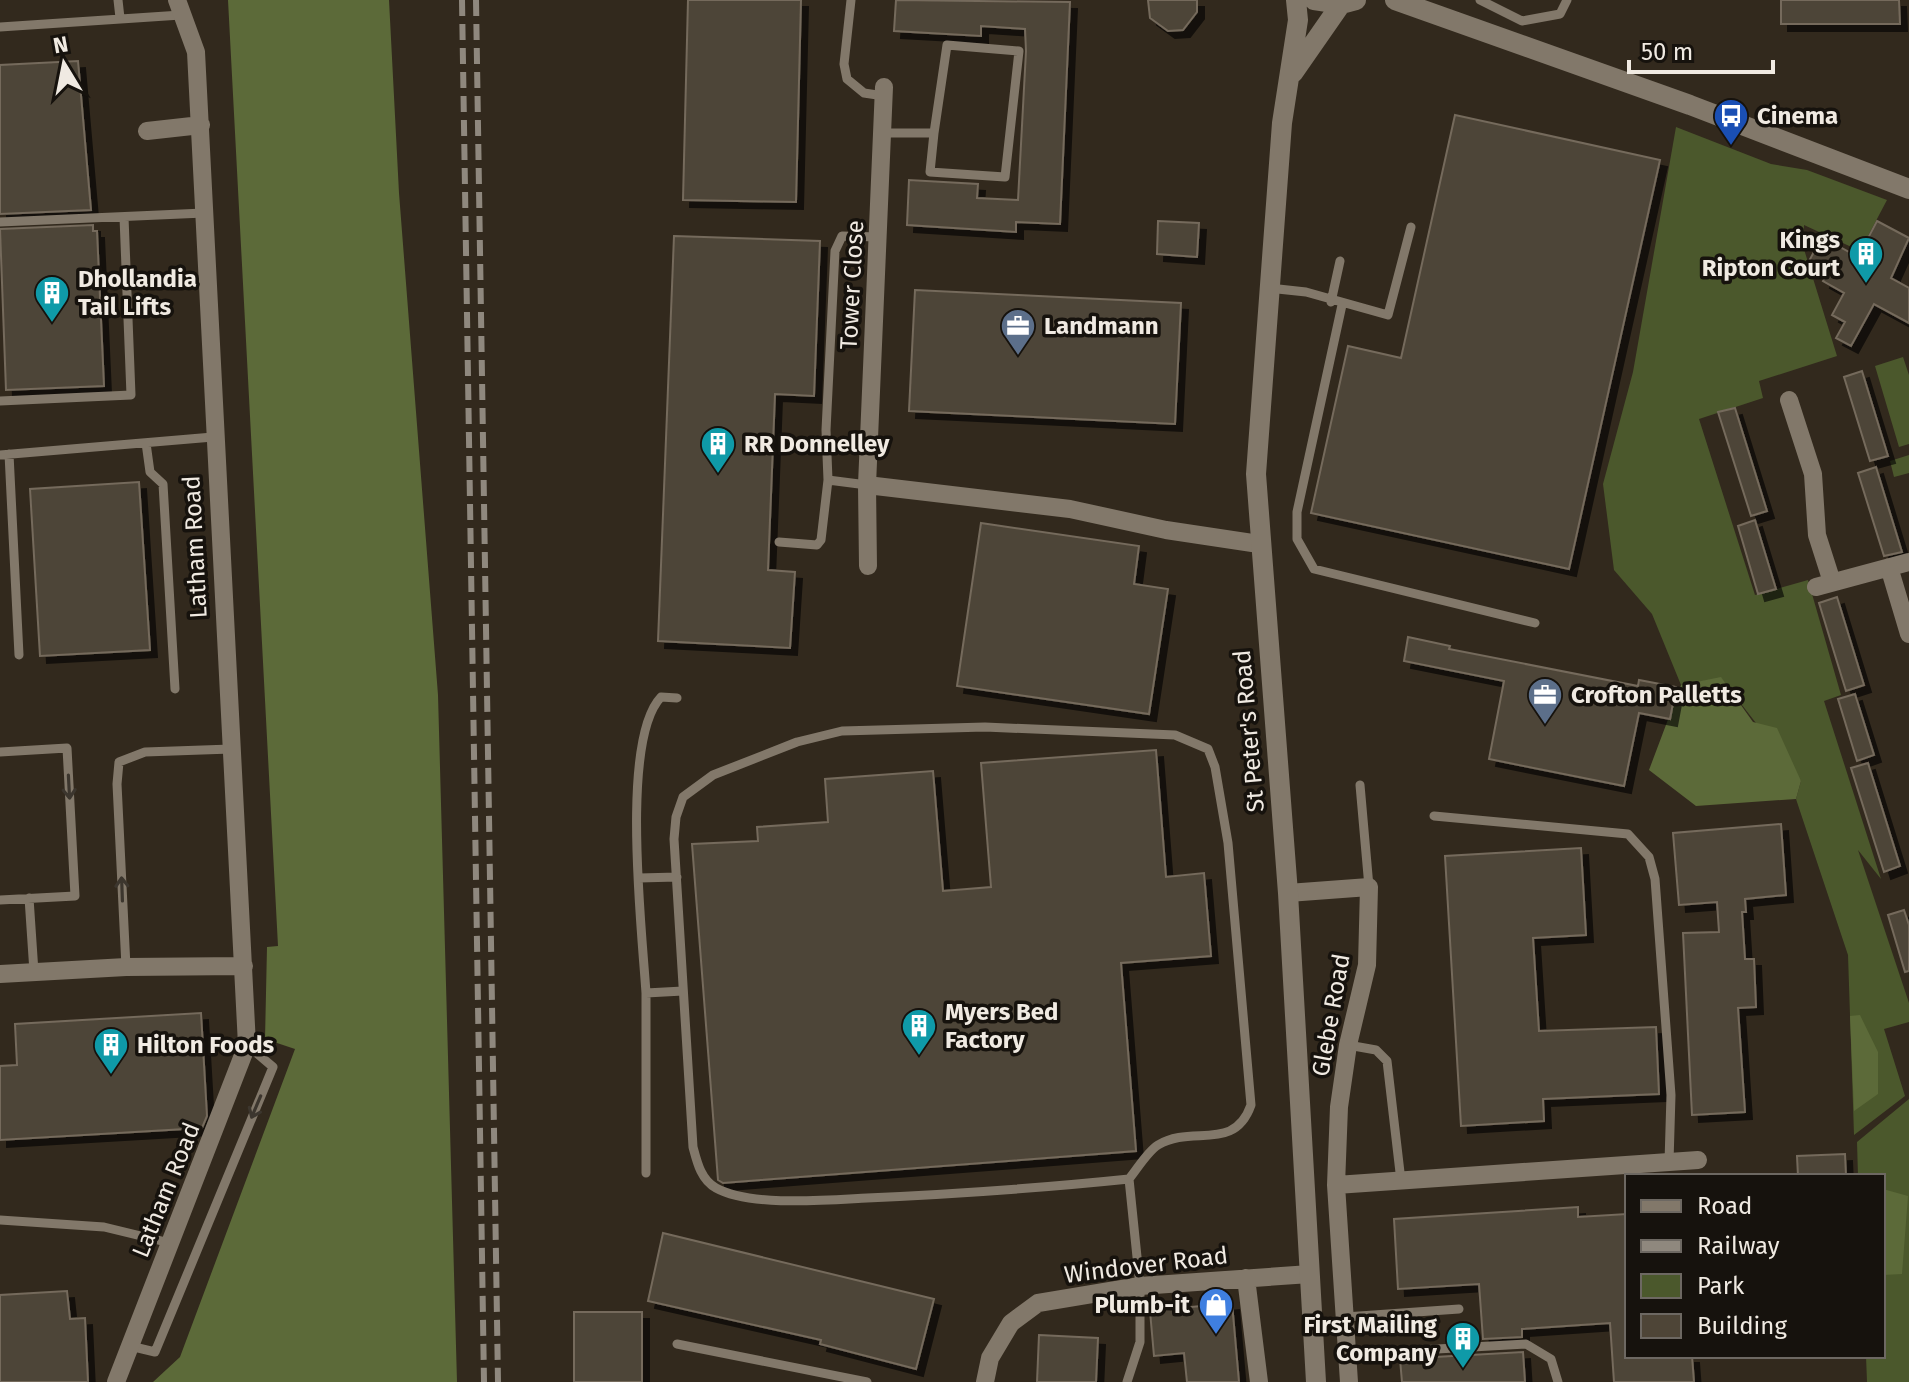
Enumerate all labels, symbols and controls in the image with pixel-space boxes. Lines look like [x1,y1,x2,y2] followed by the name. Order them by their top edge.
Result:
[24,24,104,104] north arrow
[1629,24,1773,74] scale bar
[51,30,70,59] text: N
[1641,38,1693,66] text: 50 m
[1712,97,1750,147] bus stop icon: Cinema
[1757,102,1838,130] place label: Cinema
[835,220,869,350] street label: Tower Close
[1702,226,1841,282] place label: Kings Ripton Court
[1847,235,1885,285] building icon: Kings Ripton Court
[78,265,197,321] place label: Dhollandia Tail Lifts
[33,274,71,324] building icon: Dhollandia Tail Lifts
[999,307,1037,357] office icon: Landmann
[1044,312,1159,340] place label: Landmann
[699,425,737,475] building icon: RR Donnelley
[744,430,890,458] place label: RR Donnelley
[177,475,213,619] street label: Latham Road
[1228,649,1270,813] street label: St Peter's Road
[1526,676,1564,726] office icon: Crofton Palletts
[1571,681,1742,709] place label: Crofton Palletts
[62,773,77,800] one-way arrow
[114,876,129,903] one-way arrow
[1306,951,1356,1079] street label: Glebe Road
[945,998,1058,1054] place label: Myers Bed Factory
[900,1007,938,1057] building icon: Myers Bed Factory
[92,1026,130,1076] building icon: Hilton Foods
[137,1031,275,1059] place label: Hilton Foods
[248,1095,263,1119] one-way arrow
[126,1119,206,1261] street label: Latham Road
[1625,1174,1885,1358] legend
[1697,1192,1752,1220] text: Road
[1697,1232,1780,1260] text: Railway
[1063,1241,1229,1289] street label: Windover Road
[1697,1272,1745,1300] text: Park
[1197,1286,1235,1336] shop icon: Plumb-it
[1095,1291,1191,1319] place label: Plumb-it
[1304,1311,1438,1367] place label: First Mailing Company
[1697,1312,1787,1340] text: Building
[1444,1320,1482,1370] building icon: First Mailing Company

